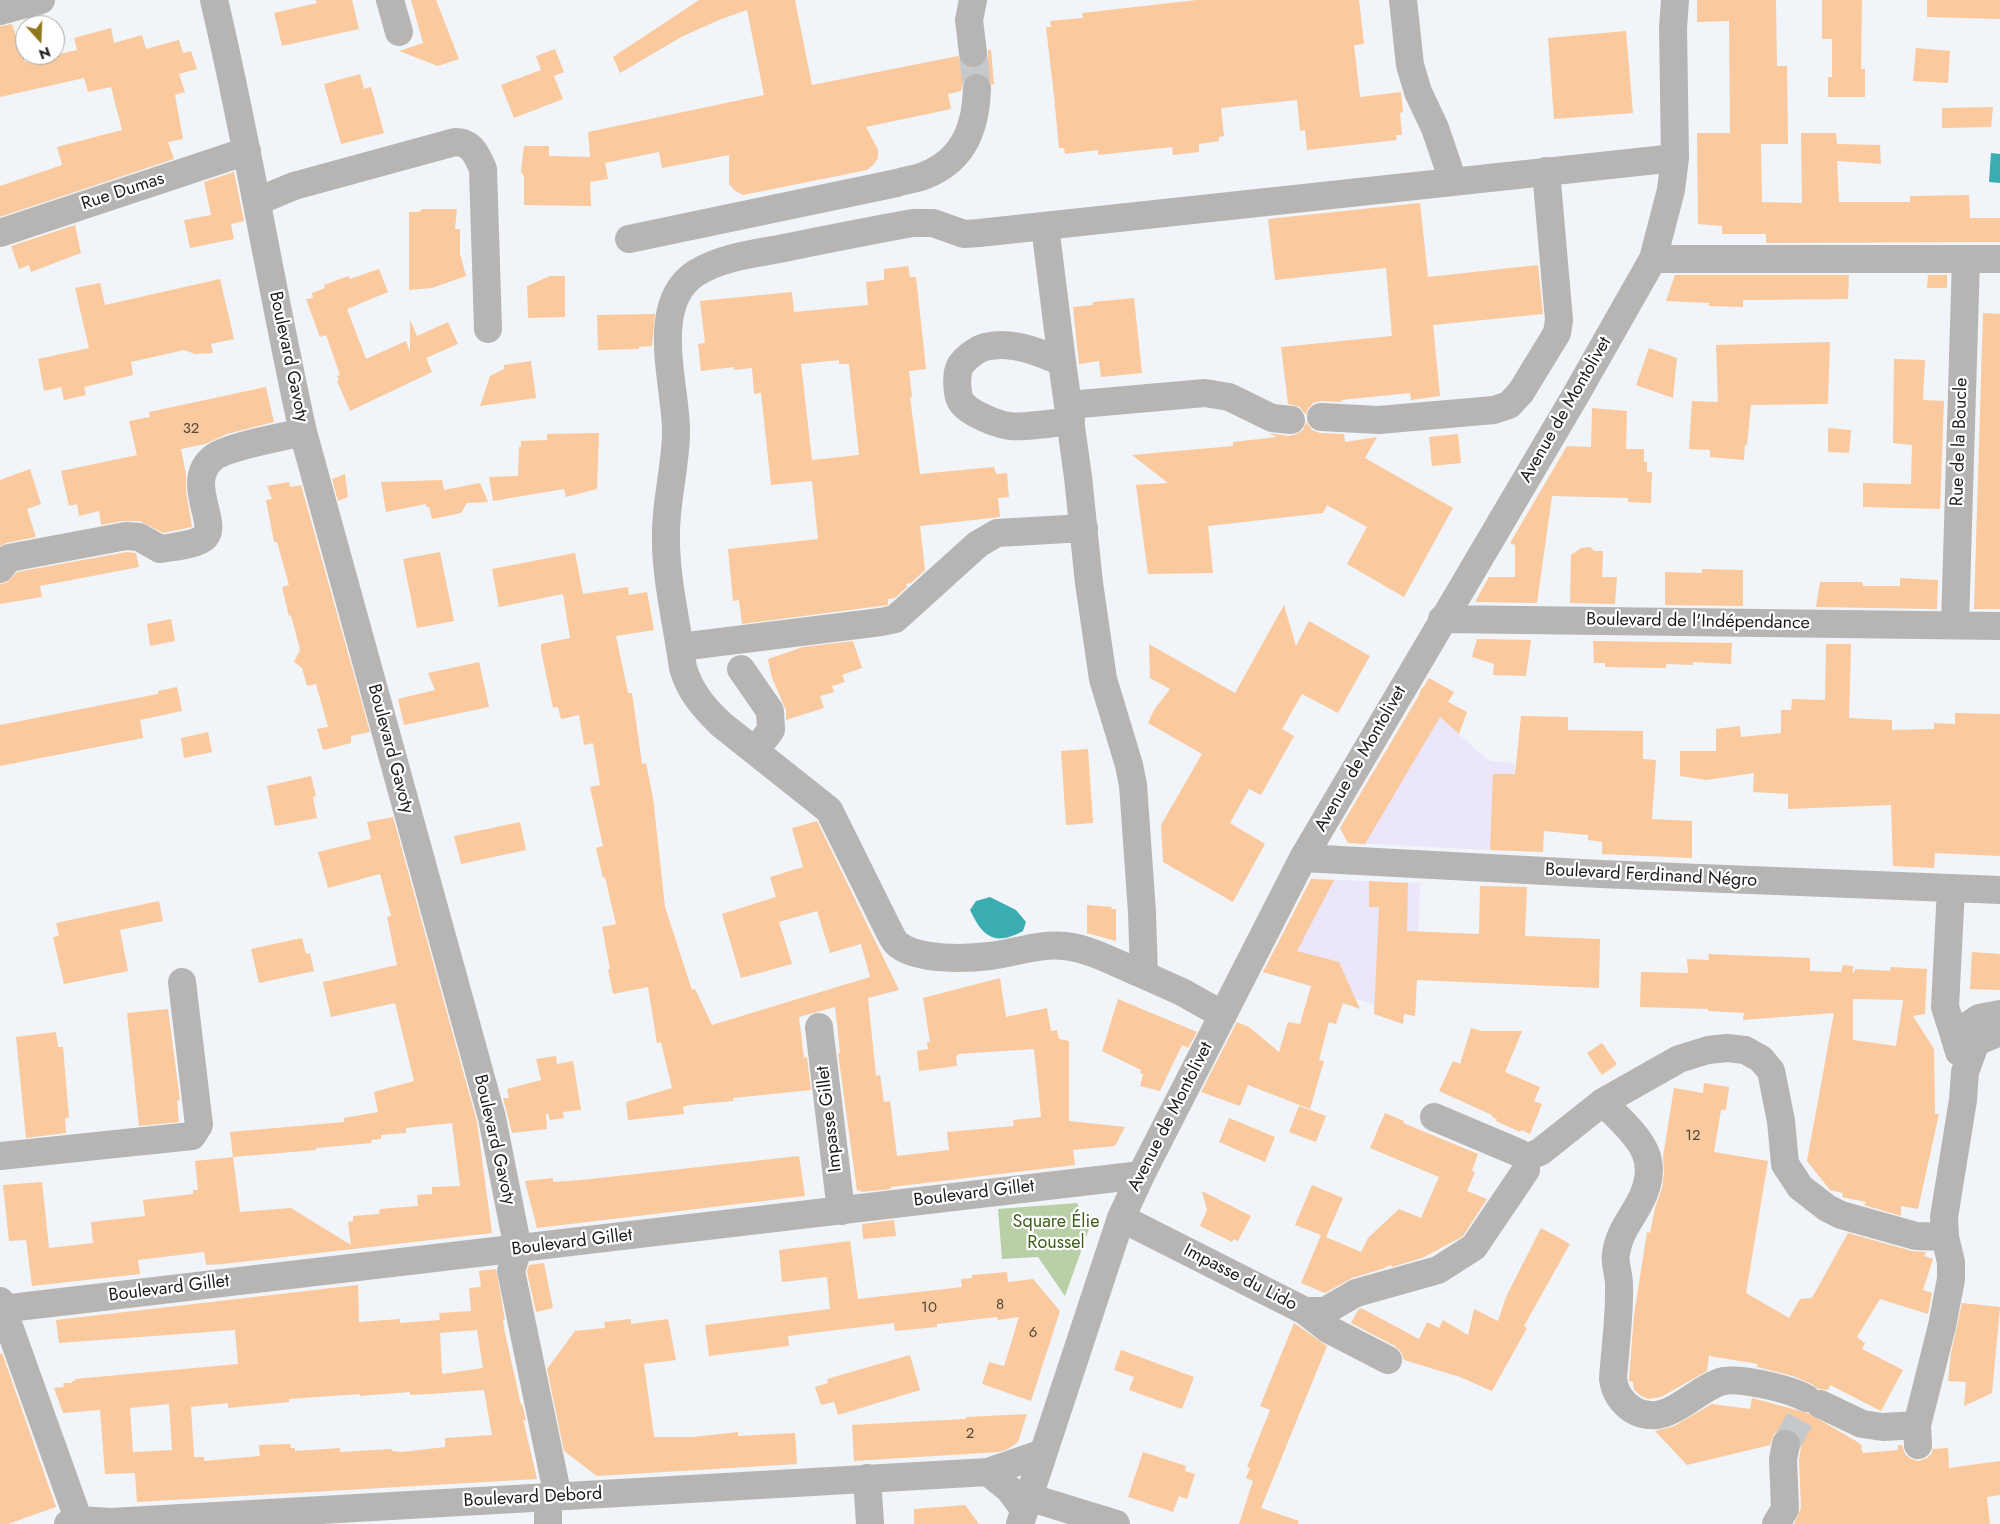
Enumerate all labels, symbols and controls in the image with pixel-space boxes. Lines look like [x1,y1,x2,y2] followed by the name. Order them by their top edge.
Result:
[15,15,65,65] north arrow
[36,42,53,64] text: N
[79,168,167,216] street label: Rue Dumas
[264,290,312,424] street label: Boulevard Gavoty
[1516,333,1616,487] street label: Avenue de Montolivet
[1947,377,1973,507] street label: Rue de la Boucle
[183,420,199,438] house number: 32
[1586,609,1810,635] street label: Boulevard de l'Indépendance
[362,682,418,816] street label: Boulevard Gavoty
[1311,682,1411,836] street label: Avenue de Montolivet
[1545,860,1757,892] street label: Boulevard Ferdinand Négro
[1124,1039,1218,1195] street label: Avenue de Montolivet
[813,1065,847,1173] street label: Impasse Gillet
[469,1073,519,1207] street label: Boulevard Gavoty
[1685,1127,1701,1145] house number: 12
[912,1176,1036,1212] street label: Boulevard Gillet
[1013,1212,1099,1254] park label: Square Élie Roussel
[510,1225,634,1261] street label: Boulevard Gillet
[1180,1240,1300,1316] street label: Impasse du Lido
[107,1271,231,1307] street label: Boulevard Gillet
[996,1296,1004,1314] house number: 8
[921,1299,937,1317] house number: 10
[1029,1324,1037,1342] house number: 6
[966,1425,974,1443] house number: 2
[463,1484,603,1512] street label: Boulevard Debord

